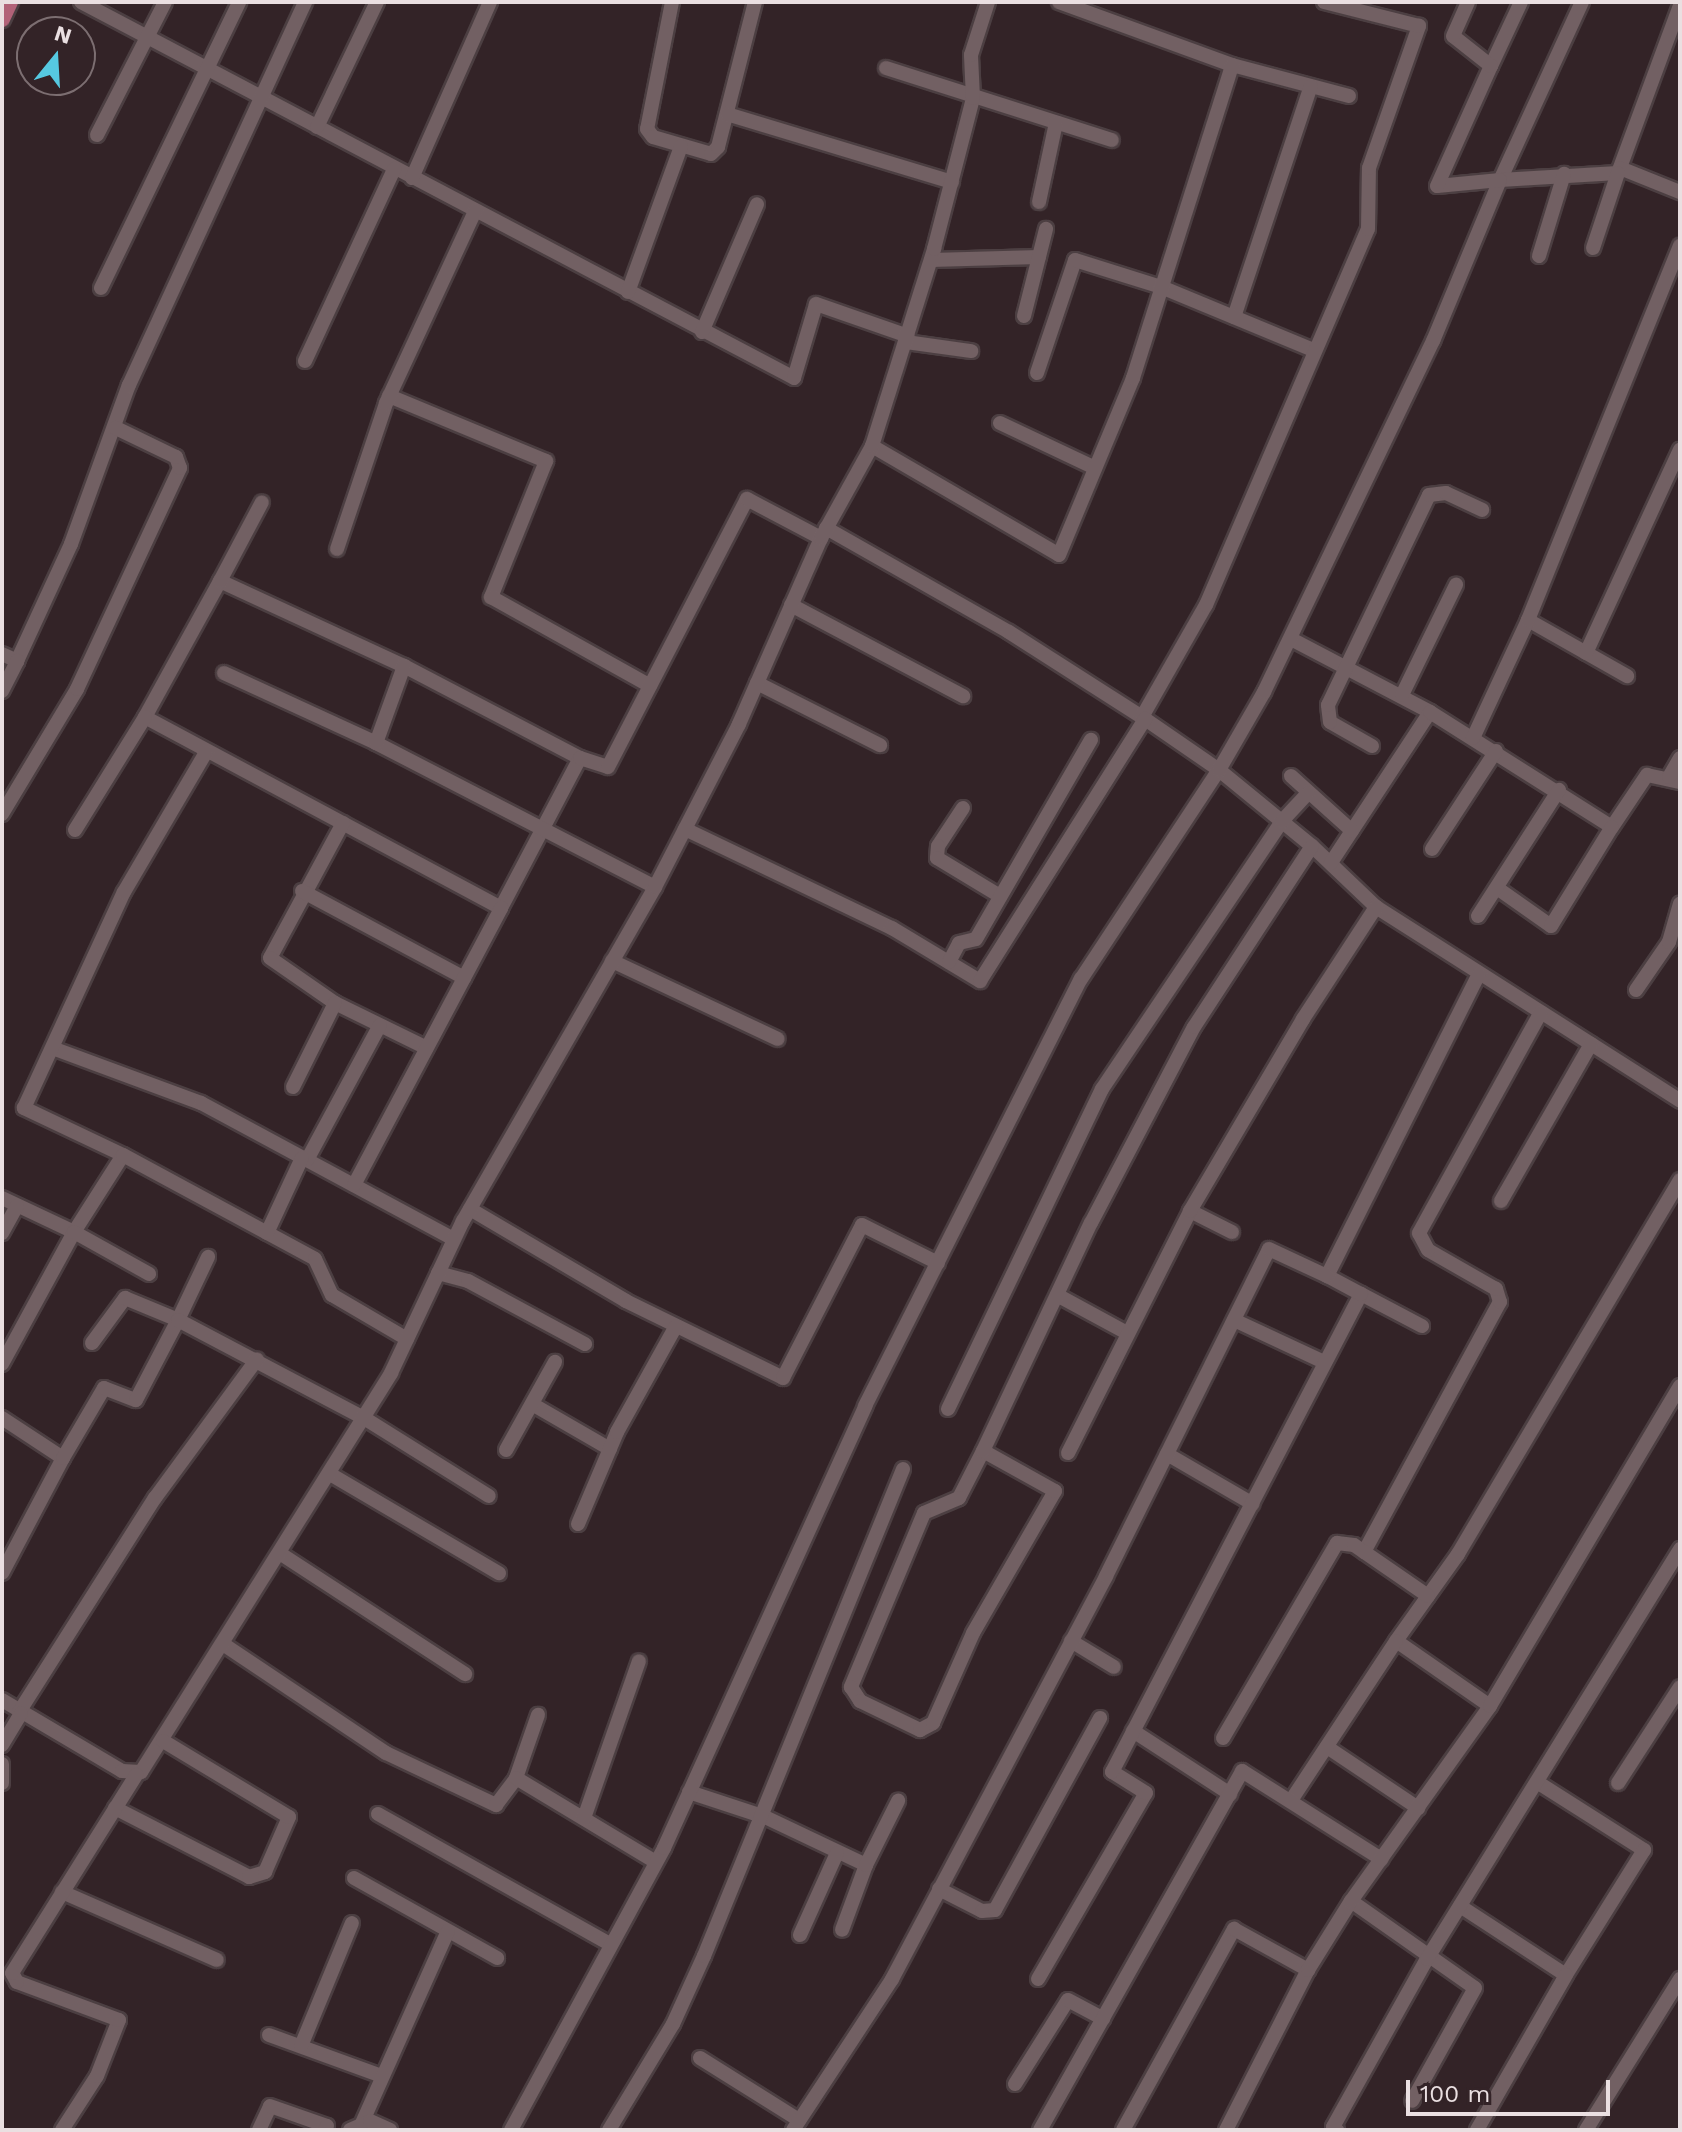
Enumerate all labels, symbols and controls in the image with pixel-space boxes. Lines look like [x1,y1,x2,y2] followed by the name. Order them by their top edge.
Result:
[16,16,96,96] north arrow
[51,20,75,49] text: N
[1410,2064,1614,2114] scale bar
[1420,2080,1490,2108] text: 100 m

